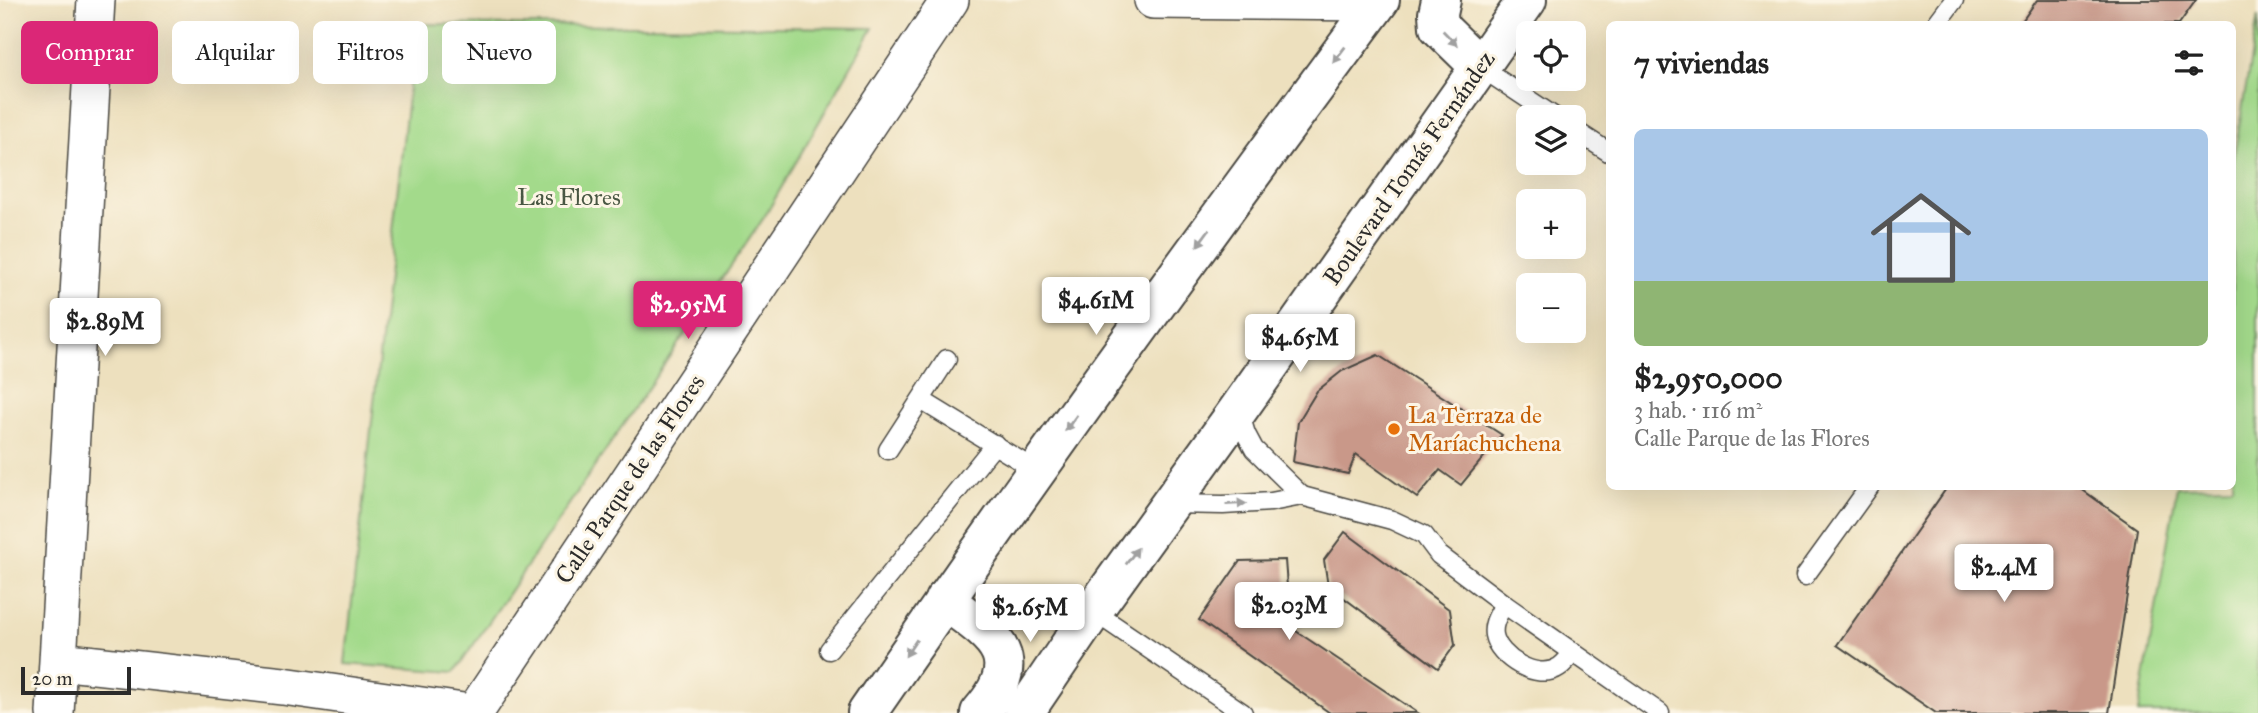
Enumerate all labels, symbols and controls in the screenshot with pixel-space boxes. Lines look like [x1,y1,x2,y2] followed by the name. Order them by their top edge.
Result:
[21,21,158,84] chip: Comprar
[172,21,299,84] chip: Alquilar
[313,21,428,84] chip: Filtros
[442,21,556,84] chip: Nuevo
[1516,21,1586,343] map controls
[1516,21,1586,91] button: locate
[1441,29,1457,46] one-way arrow
[2170,44,2208,82] icon: filters
[1317,45,1501,291] street label: Boulevard Tomás Fernández
[1634,45,1769,81] text: 7 viviendas
[1332,46,1346,64] one-way arrow
[1516,105,1586,175] button: layers
[1858,175,1984,301] icon: home
[517,182,621,212] park label: Las Flores
[1516,189,1586,259] button: +
[1197,229,1211,247] one-way arrow
[1516,273,1586,343] button: −
[1039,278,1153,337] pin: $4.61M
[631,282,745,341] pin: $2.95M
[1058,286,1134,314] text: $4.61M
[649,290,727,318] text: $2.95M
[48,298,162,358] pin: $2.89M
[66,307,144,335] text: $2.89M
[1243,314,1357,374] pin: $4.65M
[1261,323,1339,351] text: $4.65M
[1634,360,1783,396] text: $2,950,000
[549,369,711,589] street label: Calle Parque de las Flores
[1634,396,1762,424] text: 3 hab. · 116 m²
[1408,400,1562,458] place label: La Terraza de Maríachuchena
[1064,414,1078,432] one-way arrow
[1386,421,1402,437] marker: La Terraza de Maríachuchena
[1634,424,1870,452] text: Calle Parque de las Flores
[1226,498,1248,509] one-way arrow
[1955,544,2053,604] pin: $2.4M
[1125,547,1139,565] one-way arrow
[1970,553,2038,581] text: $2.4M
[1232,582,1346,642] pin: $2.03M
[973,584,1087,644] pin: $2.65M
[1251,591,1327,619] text: $2.03M
[992,593,1068,621] text: $2.65M
[904,639,918,657] one-way arrow
[21,664,131,696] scale bar
[32,667,73,690] text: 20 m

